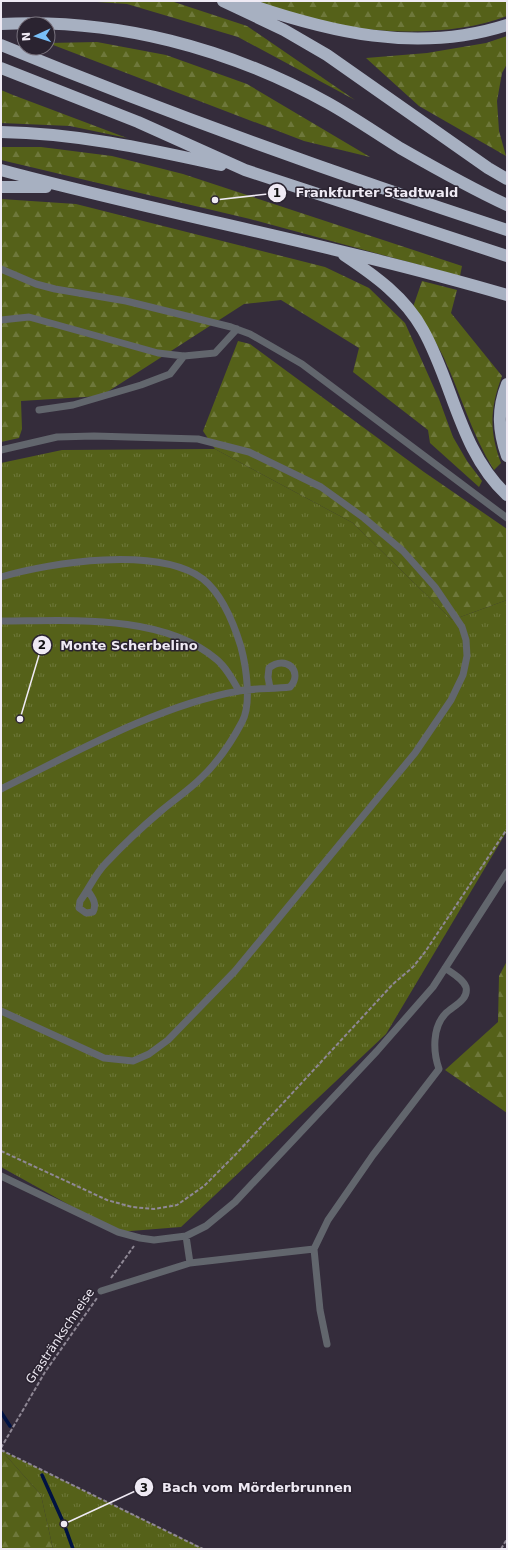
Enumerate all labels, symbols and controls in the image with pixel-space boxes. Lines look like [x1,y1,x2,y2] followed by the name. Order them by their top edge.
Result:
[16,16,56,56] north arrow
[20,32,33,41] text: N
[267,180,466,205] callout: Frankfurter Stadtwald
[296,185,458,200] text: Frankfurter Stadtwald
[273,186,281,200] text: 1
[32,633,206,658] callout: Monte Scherbelino
[38,638,46,652] text: 2
[60,638,198,653] text: Monte Scherbelino
[23,1286,97,1386] street label: Grastränkschneise
[134,1475,360,1500] callout: Bach vom Mörderbrunnen
[162,1480,352,1495] text: Bach vom Mörderbrunnen
[140,1481,148,1495] text: 3

